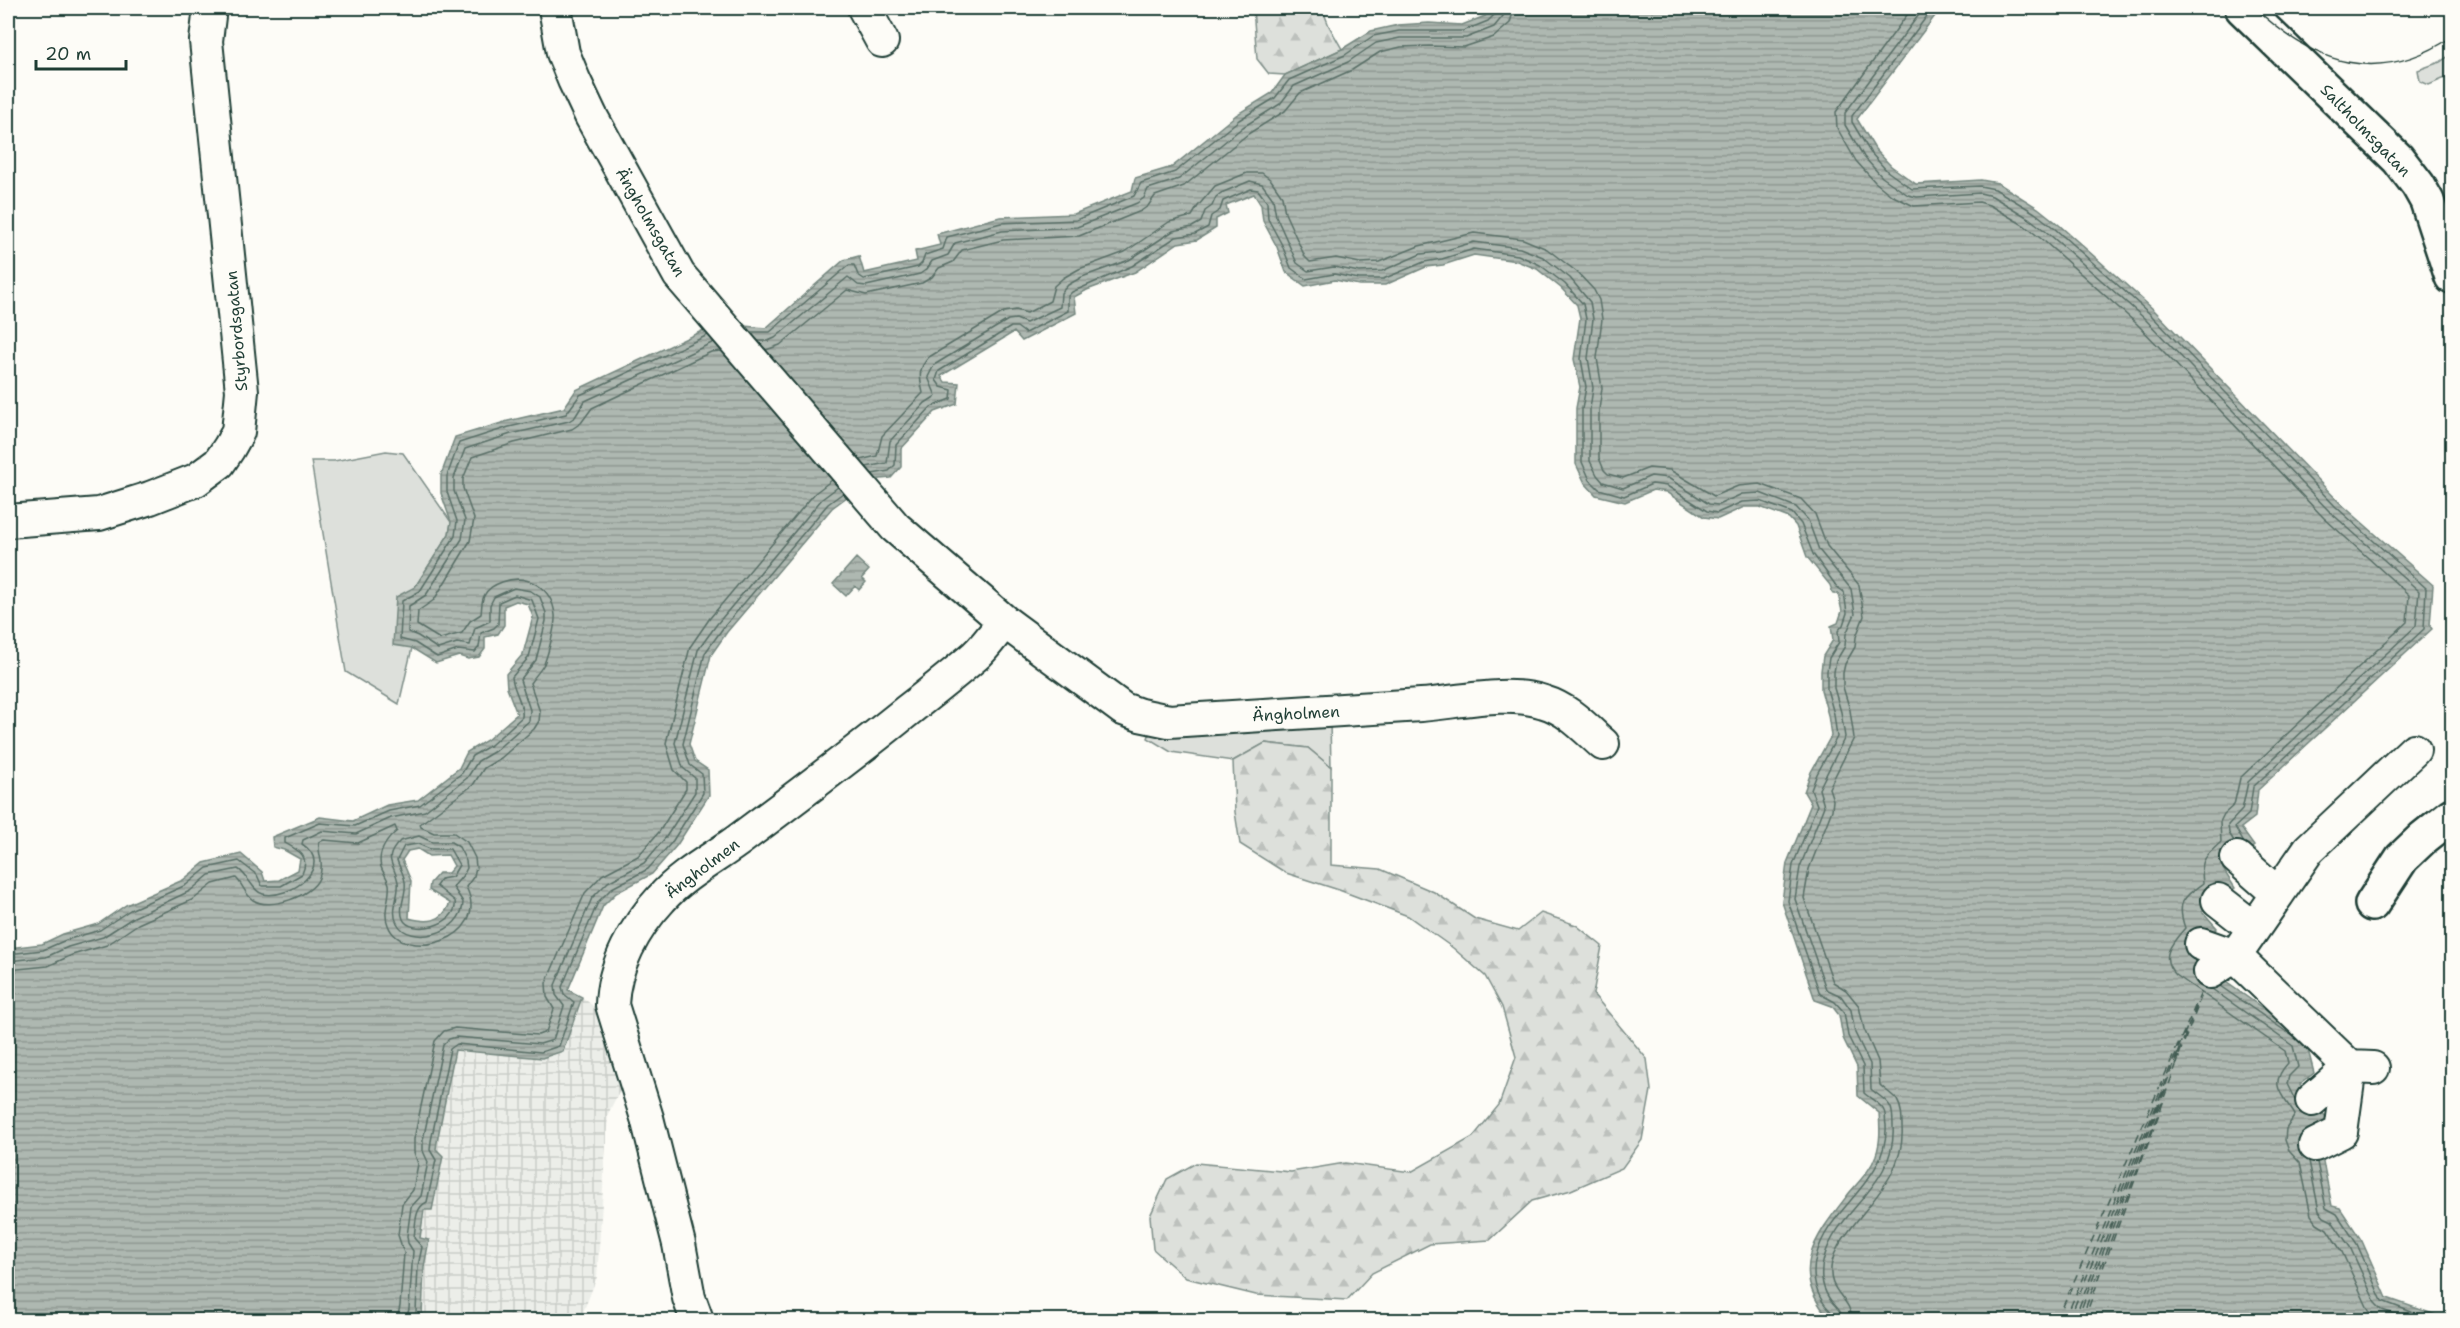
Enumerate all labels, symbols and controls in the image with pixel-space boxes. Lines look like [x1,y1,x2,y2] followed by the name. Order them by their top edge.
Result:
[36,33,126,71] scale bar
[45,42,91,66] text: 20 m
[2316,79,2415,181] street label: Saltholmsgatan
[611,164,690,281] street label: Ängholmsgatan
[221,270,252,392] street label: Styrbordsgatan
[1252,701,1341,726] street label: Ängholmen
[661,834,744,903] street label: Ängholmen

